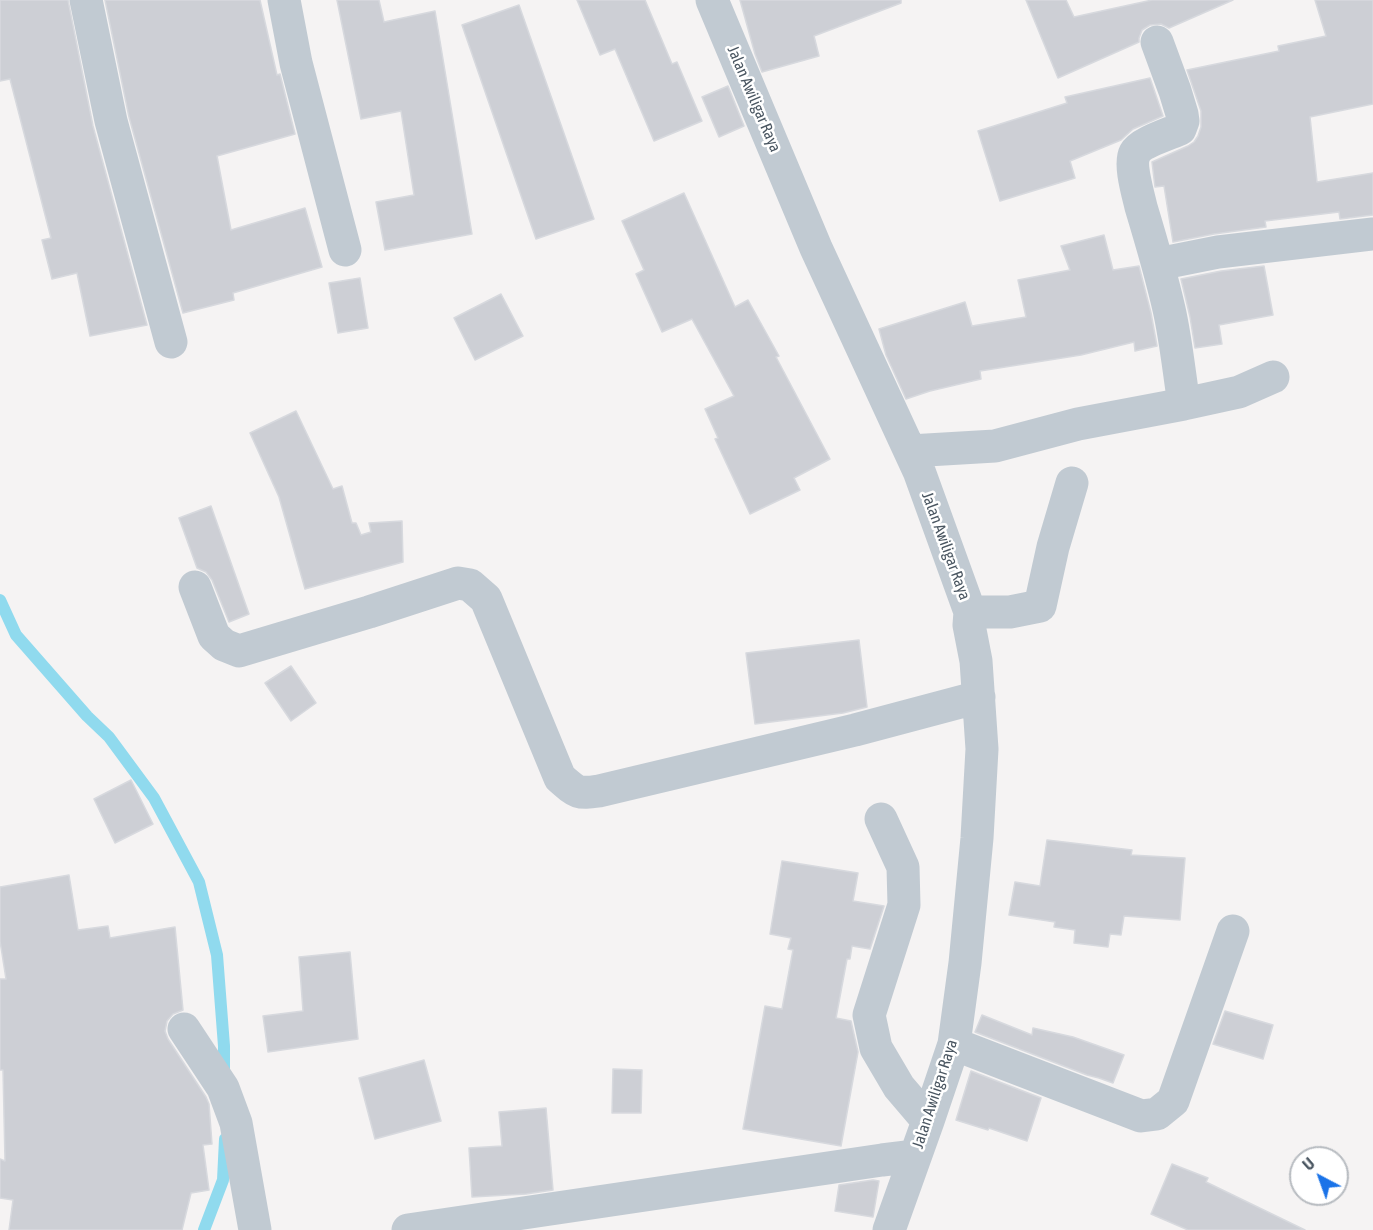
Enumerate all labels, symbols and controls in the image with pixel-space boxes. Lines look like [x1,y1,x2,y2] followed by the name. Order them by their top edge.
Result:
[723,43,785,155] street label: Jalan Awiligar Raya
[918,489,974,603] street label: Jalan Awiligar Raya
[908,1037,962,1151] street label: Jalan Awiligar Raya
[1289,1146,1349,1206] north arrow
[1299,1154,1318,1174] text: U

